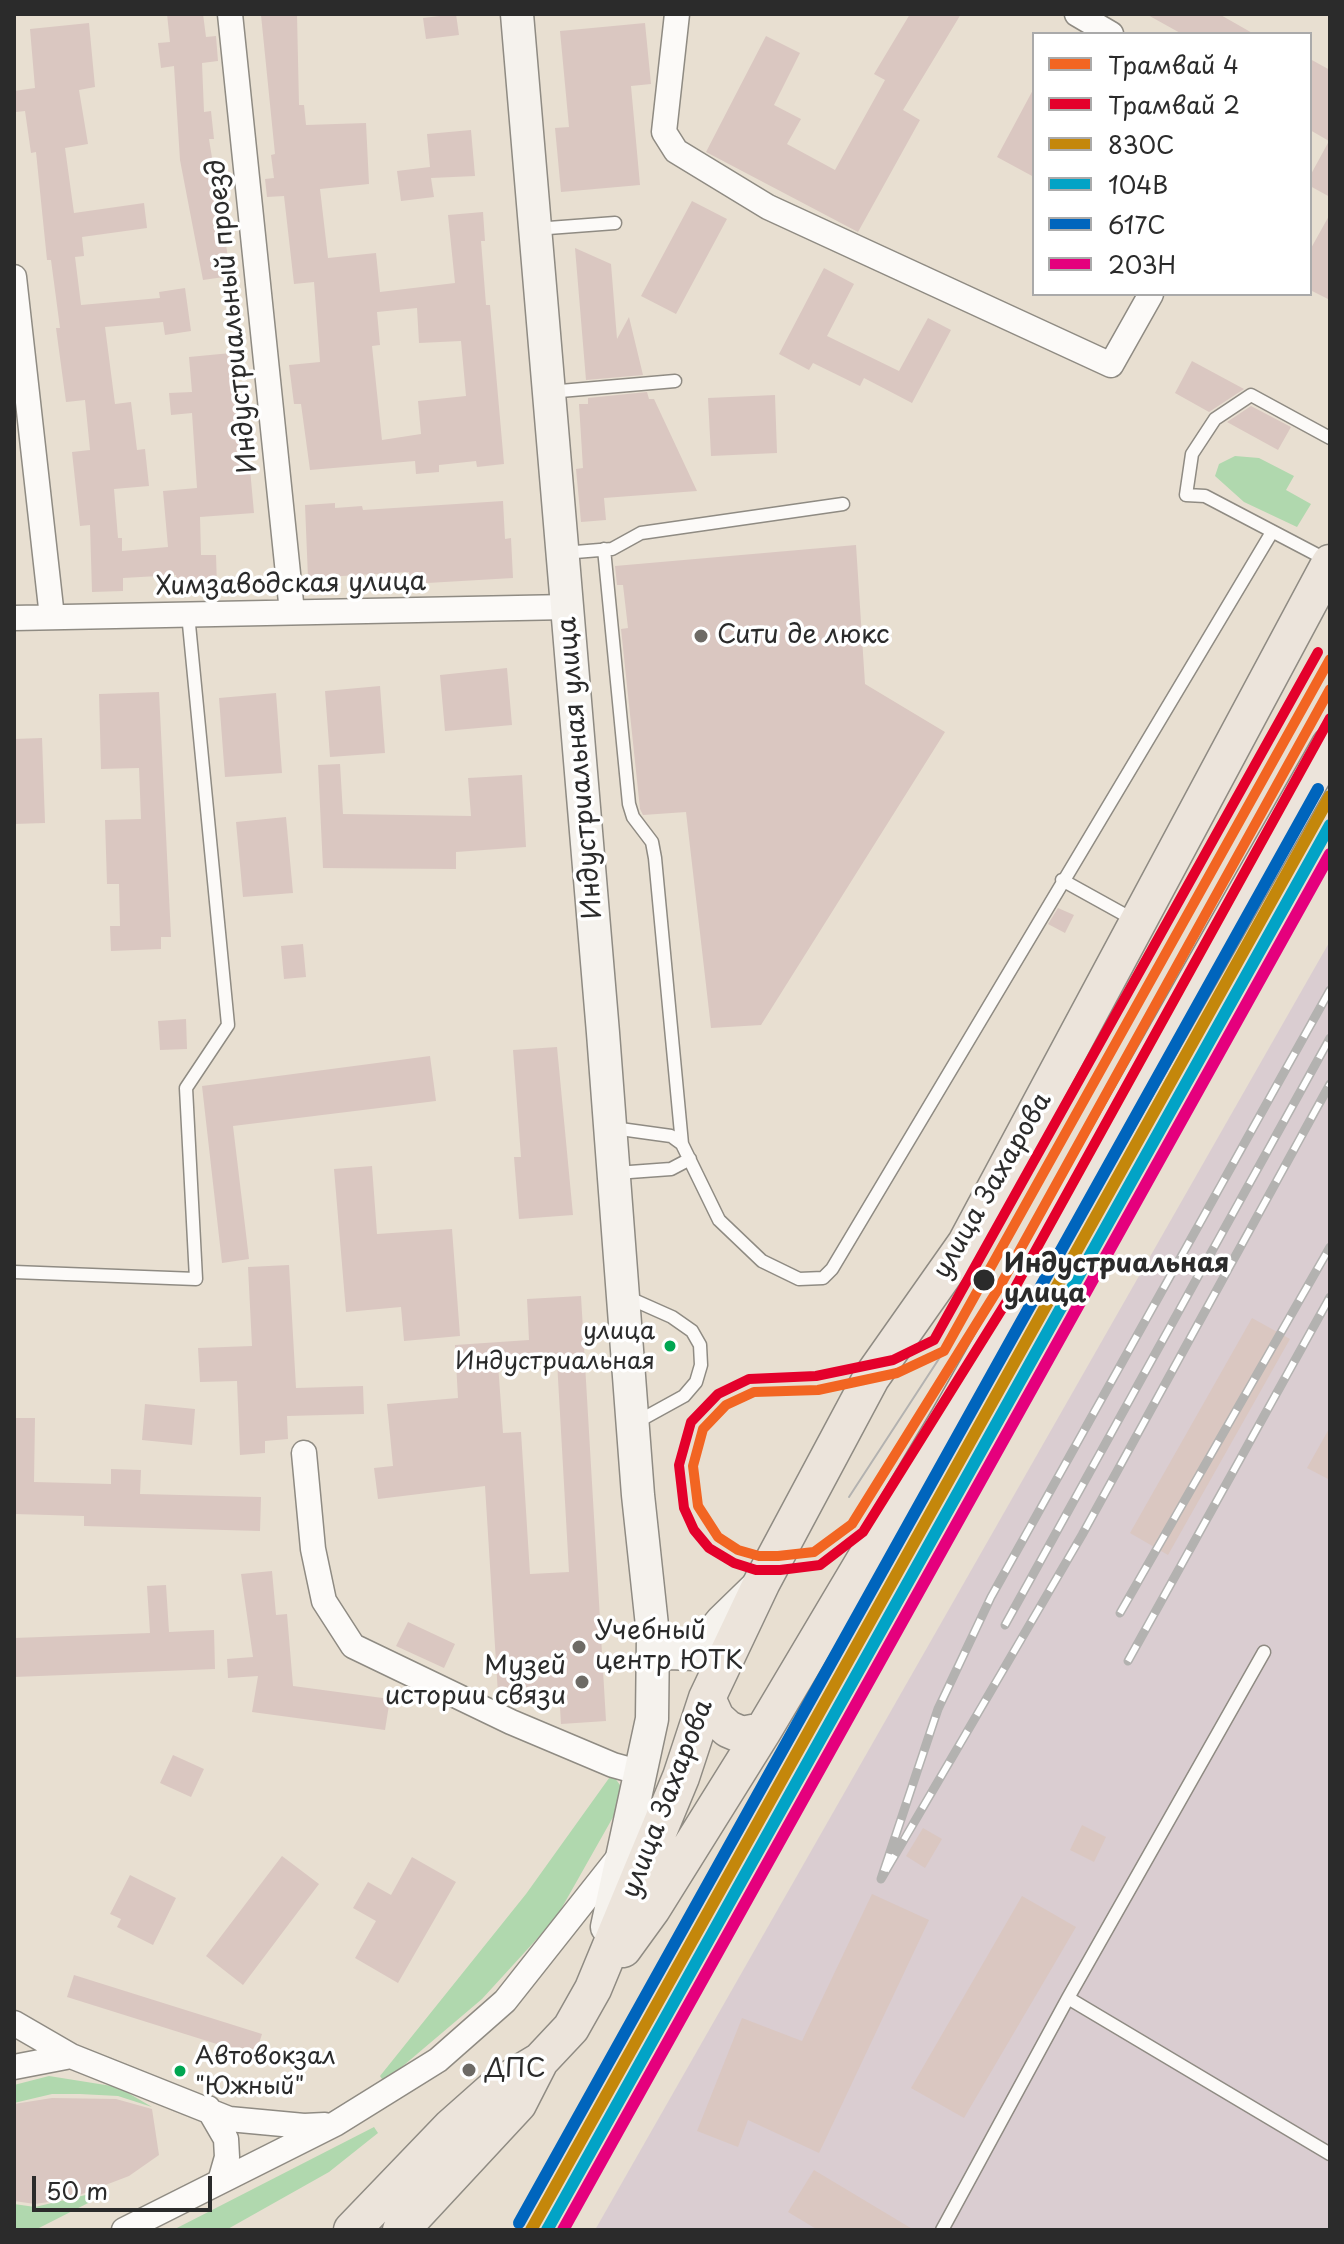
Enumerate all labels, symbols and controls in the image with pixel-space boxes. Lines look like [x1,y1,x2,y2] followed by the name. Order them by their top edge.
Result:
[1032,32,1312,296] legend
[1108,46,1239,82] text: Трамвай 4
[1108,86,1240,122] text: Трамвай 2
[1108,126,1175,162] text: 830С
[201,157,265,475] street label: Индустриальный проезд
[1108,166,1168,202] text: 104В
[1108,206,1166,242] text: 617C
[1108,246,1176,282] text: 203Н
[156,567,426,603] street label: Химзаводская улица
[552,616,610,920] street label: Индустриальная улица
[717,620,890,652] place label: Сити де люкс
[692,627,710,645] marker: Сити де люкс
[927,1087,1059,1285] street label: улица Захарова
[1004,1249,1229,1310] place label: Индустриальная улица
[971,1267,997,1293] marker: Индустриальная улица
[455,1318,655,1374] place label: улица Индустриальная
[662,1338,678,1354] marker: улица Индустриальная
[595,1616,743,1678] place label: Учебный центр ЮТК
[570,1638,588,1656] marker: Учебный центр ЮТК
[385,1651,566,1712] place label: Музей истории связи
[573,1673,591,1691] marker: Музей истории связи
[616,1696,720,1902] street label: улица Захарова
[195,2043,335,2099] place label: Автовокзал "Южный"
[485,2054,546,2086] place label: ДПС
[460,2061,478,2079] marker: ДПС
[172,2063,188,2079] marker: Автовокзал "Южный"
[36,2160,216,2210] scale bar
[46,2172,108,2208] text: 50 m

